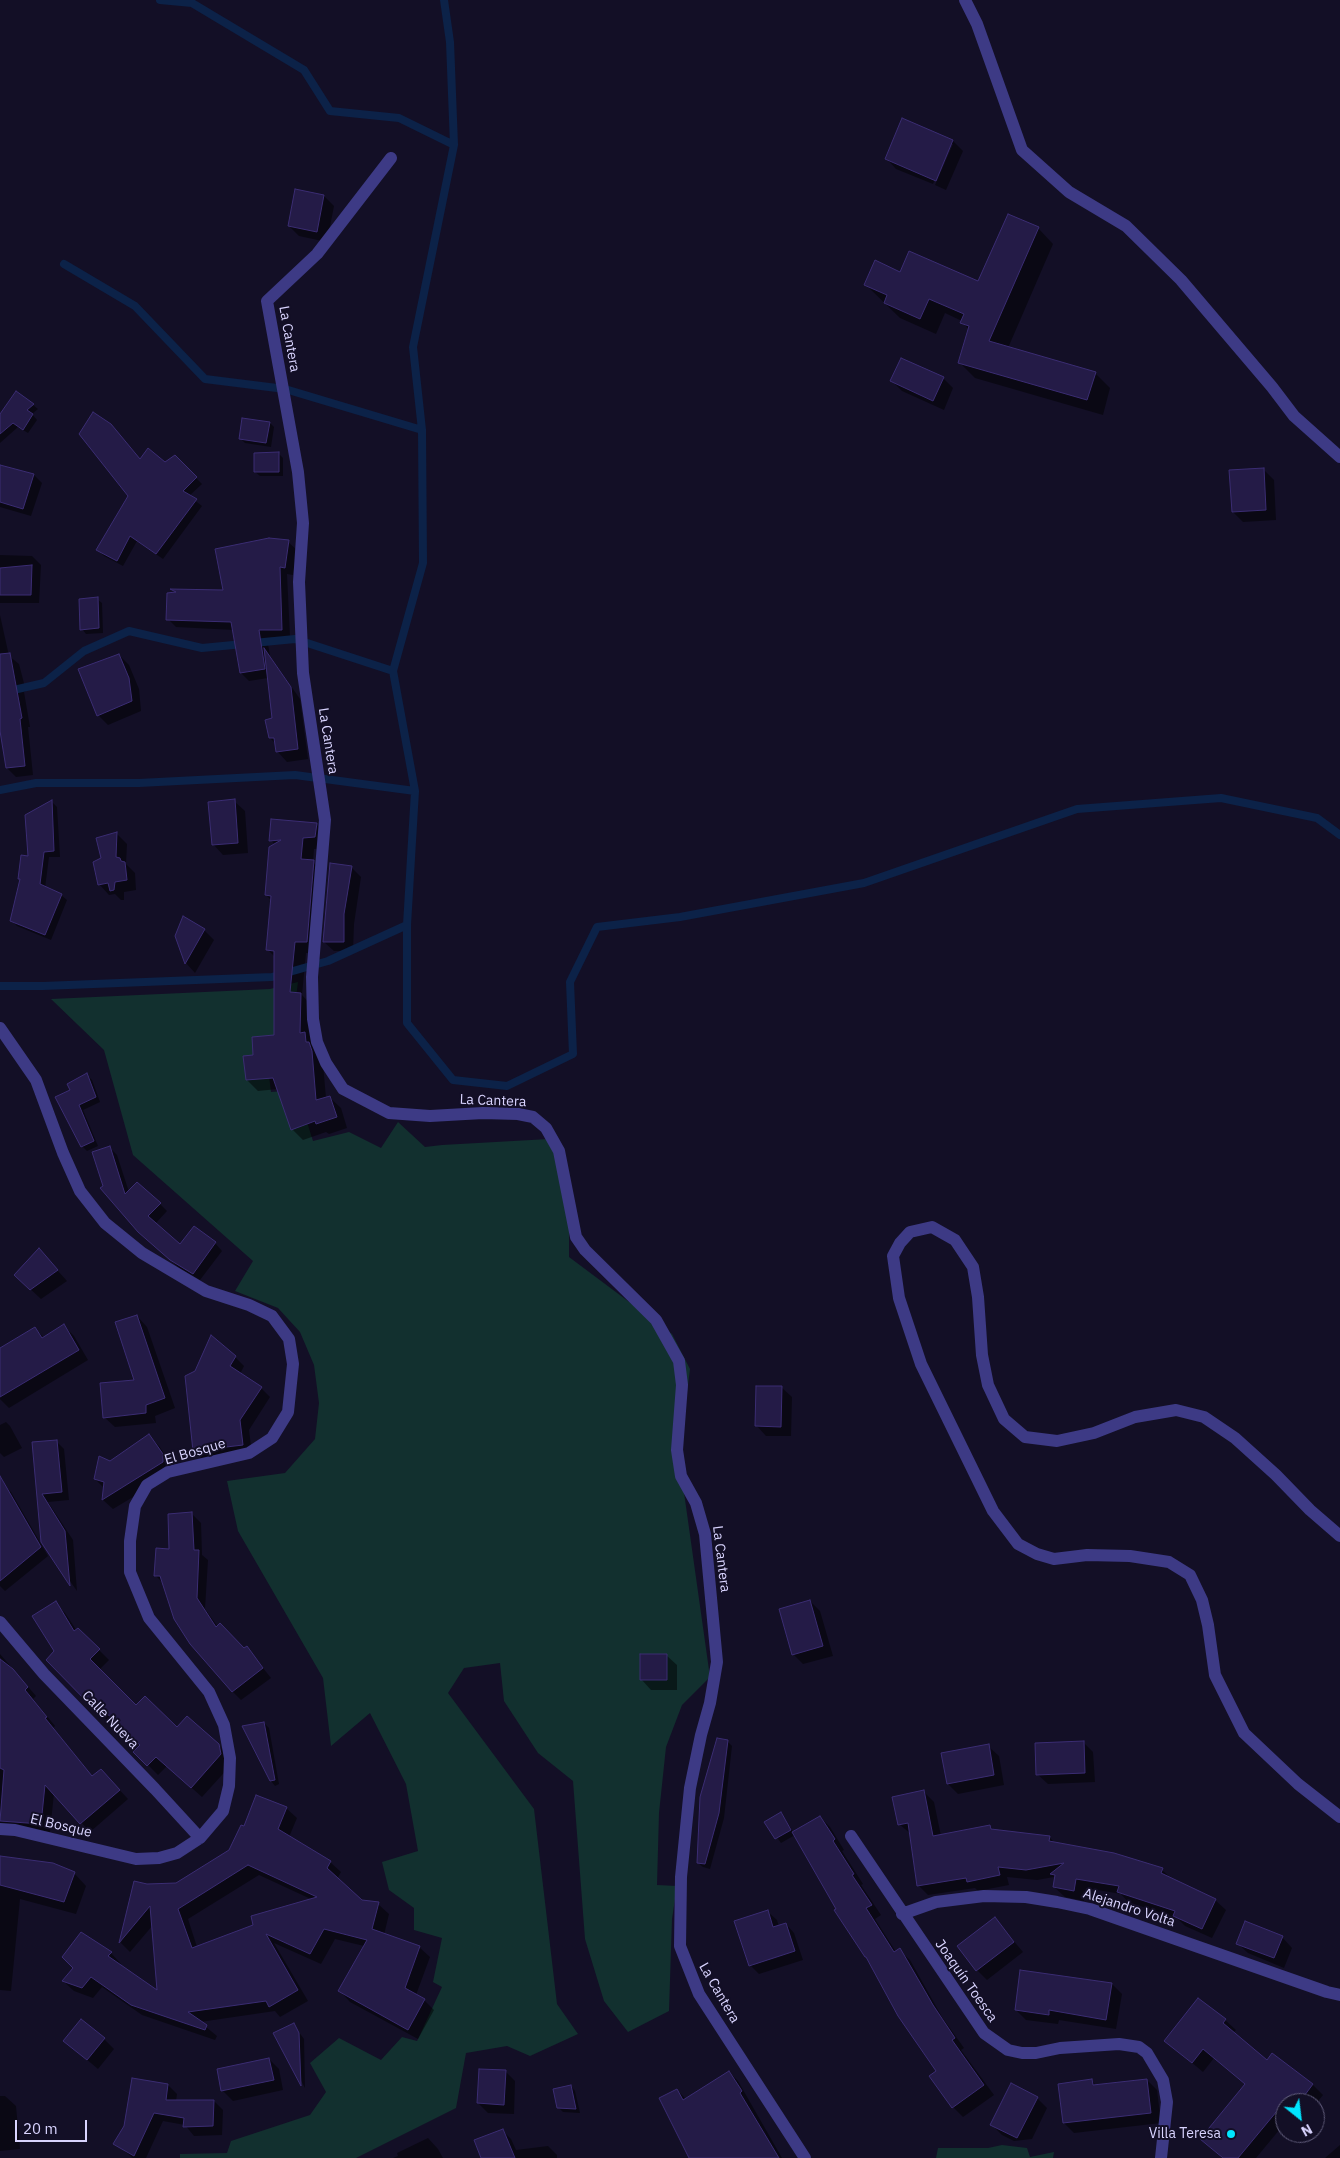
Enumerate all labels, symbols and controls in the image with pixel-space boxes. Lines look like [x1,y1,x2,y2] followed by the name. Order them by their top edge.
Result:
[275,305,303,373] street label: La Cantera
[314,707,342,775] street label: La Cantera
[459,1091,527,1111] street label: La Cantera
[162,1435,228,1469] street label: El Bosque
[709,1525,733,1593] street label: La Cantera
[78,1687,142,1753] street label: Calle Nueva
[28,1811,94,1841] street label: El Bosque
[1081,1885,1177,1931] street label: Alejandro Volta
[931,1936,1001,2026] street label: Joaquín Toesca
[695,1960,743,2026] street label: La Cantera
[1275,2093,1325,2143] north arrow
[18,2110,90,2142] scale bar
[23,2119,58,2138] text: 20 m
[1298,2120,1316,2141] text: N
[1149,2126,1221,2142] place label: Villa Teresa
[1225,2128,1237,2140] marker: Villa Teresa

